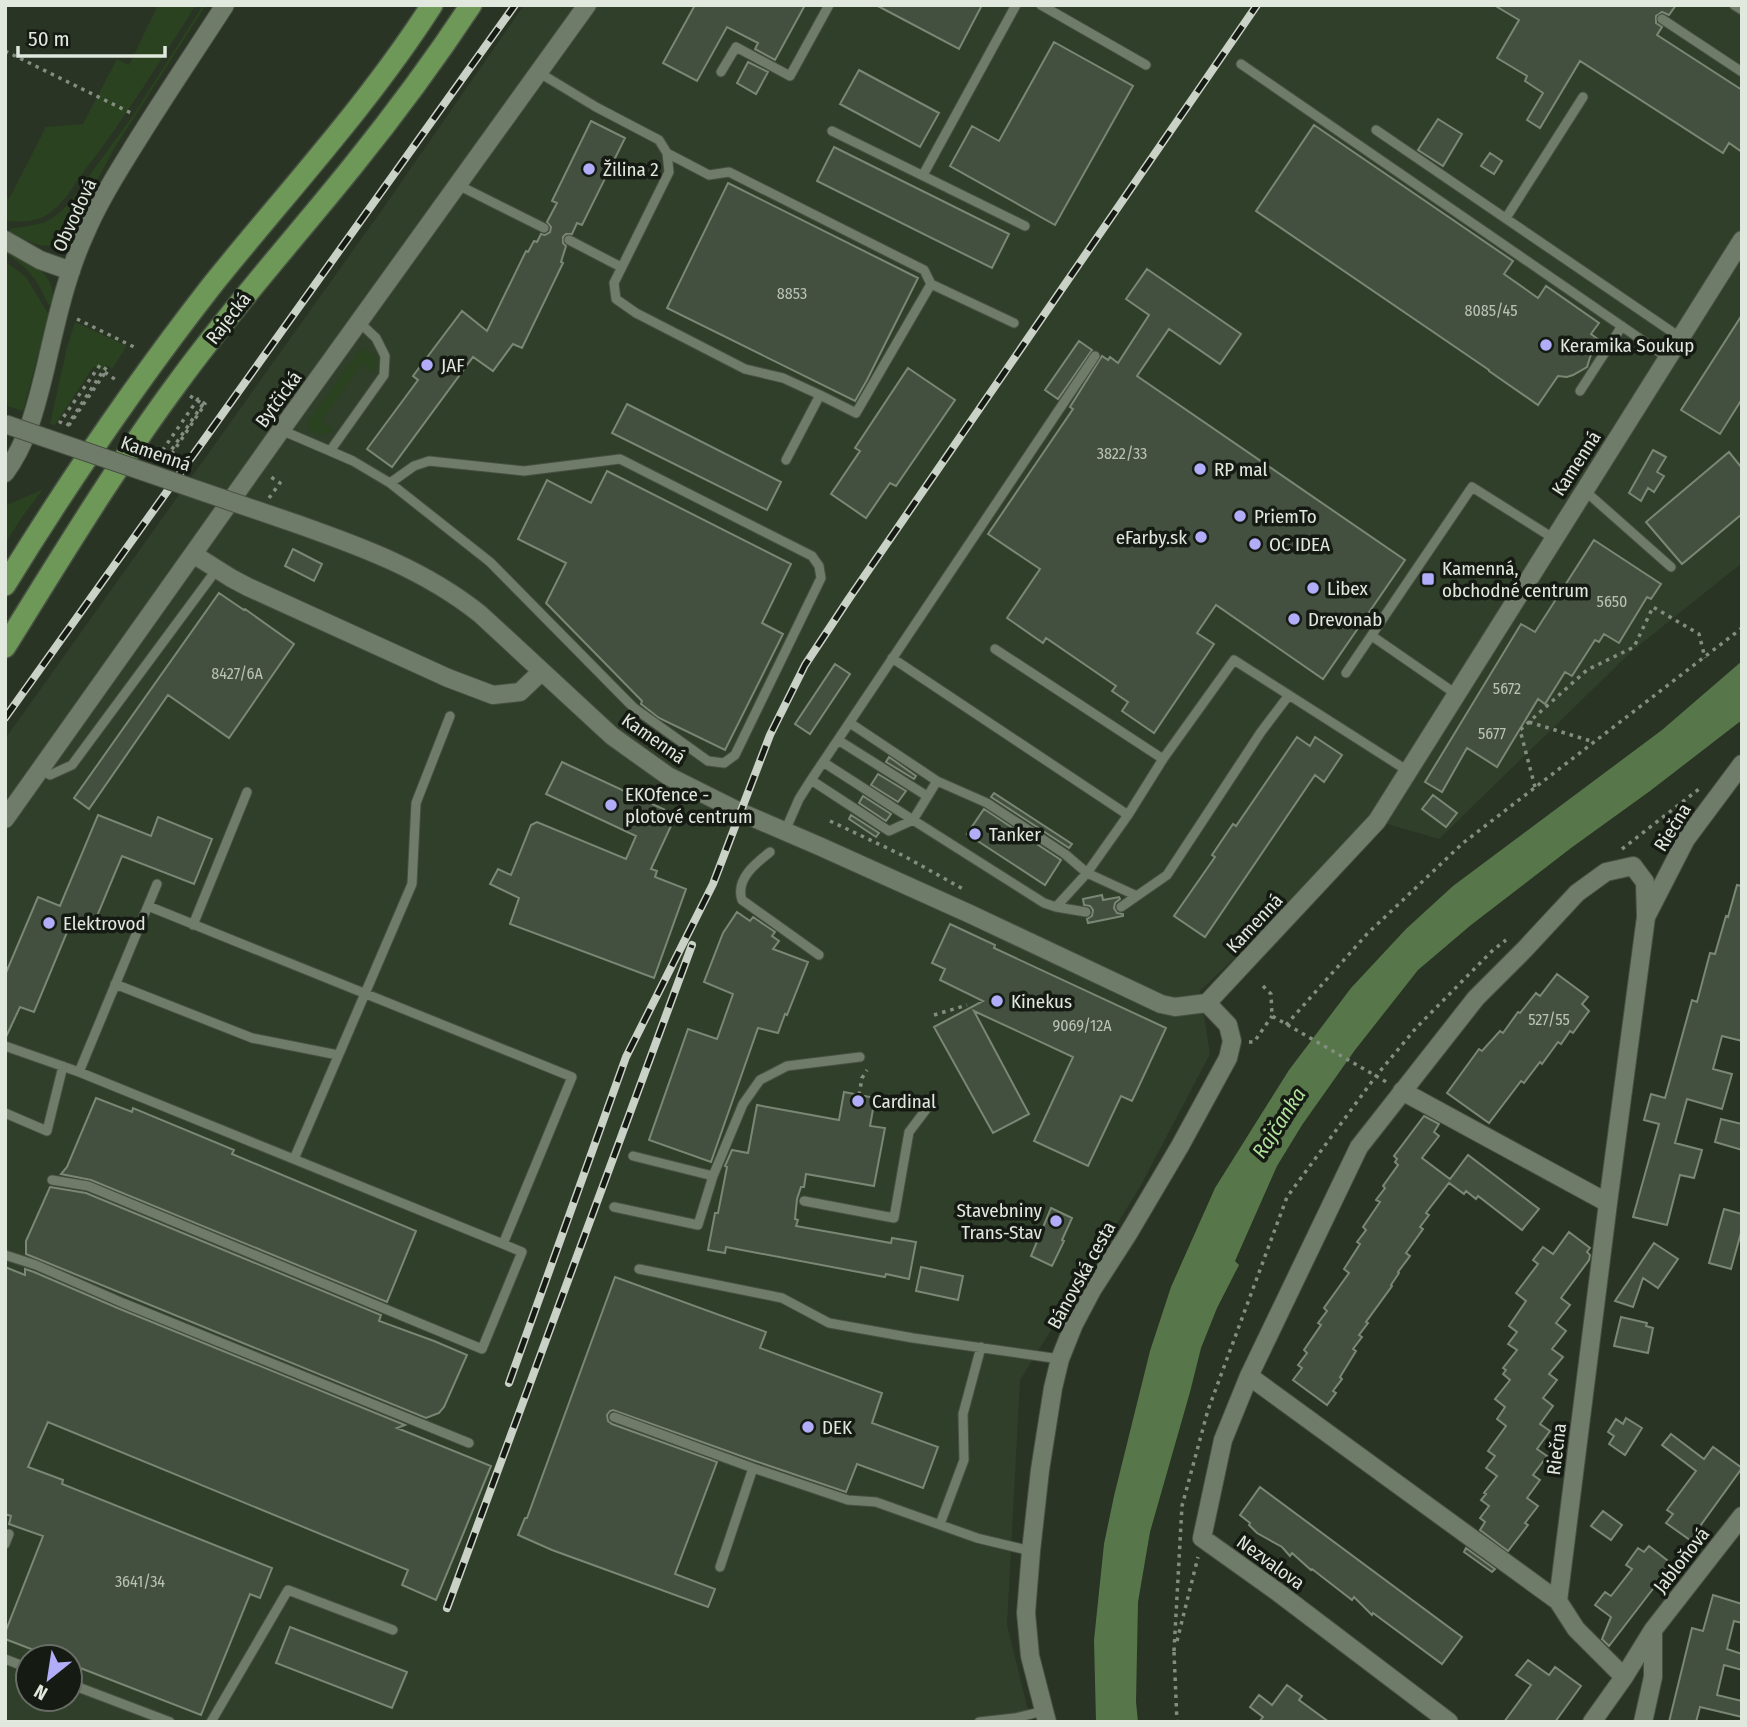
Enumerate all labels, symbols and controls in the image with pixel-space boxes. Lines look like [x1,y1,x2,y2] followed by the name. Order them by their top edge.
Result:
[18,14,164,58] scale bar
[28,26,70,52] text: 50 m
[603,158,659,181] place label: Žilina 2
[581,161,597,177] marker: Žilina 2
[48,175,101,255] street label: Obvodová
[777,284,807,303] house number: 8853
[201,288,256,349] street label: Rajecká
[1465,301,1517,320] house number: 8085/45
[1560,334,1694,357] place label: Keramika Soukup
[1538,337,1554,353] marker: Keramika Soukup
[441,354,465,377] place label: JAF
[419,357,435,373] marker: JAF
[250,367,306,432] street label: Bytčická
[1547,427,1606,500] street label: Kamenná
[118,431,194,476] street label: Kamenná
[1097,444,1147,463] house number: 3822/33
[1214,458,1268,481] place label: RP mal
[1192,461,1208,477] marker: RP mal
[1254,505,1317,528] place label: PriemTo
[1232,508,1248,524] marker: PriemTo
[1116,526,1187,549] place label: eFarby.sk
[1193,529,1209,545] marker: eFarby.sk
[1269,533,1330,556] place label: OC IDEA
[1247,536,1263,552] marker: OC IDEA
[1442,557,1589,602] place label: Kamenná, obchodné centrum
[1420,571,1436,587] marker: Kamenná, obchodné centrum
[1327,577,1369,600] place label: Libex
[1305,580,1321,596] marker: Libex
[1597,592,1627,611] house number: 5650
[1308,608,1382,631] place label: Drevonab
[1286,611,1302,627] marker: Drevonab
[211,664,263,683] house number: 8427/6A
[1493,679,1521,698] house number: 5672
[617,708,690,769] street label: Kamenná
[1478,724,1507,743] house number: 5677
[625,783,753,828] place label: EKOfence - plotové centrum
[603,797,619,813] marker: EKOfence - plotové centrum
[1649,799,1696,855] street label: Riečna
[989,823,1041,846] place label: Tanker
[967,826,983,842] marker: Tanker
[1221,889,1288,958] street label: Kamenná
[63,912,146,935] place label: Elektrovod
[41,915,57,931] marker: Elektrovod
[1011,990,1072,1013] place label: Kinekus
[989,993,1005,1009] marker: Kinekus
[1528,1010,1570,1029] house number: 527/55
[1052,1016,1112,1035] house number: 9069/12A
[1247,1083,1311,1163] water label: Rajčanka
[872,1090,936,1113] place label: Cardinal
[850,1093,866,1109] marker: Cardinal
[956,1199,1043,1244] place label: Stavebniny Trans-Stav
[1048,1213,1064,1229] marker: Stavebniny Trans-Stav
[1043,1218,1120,1333] street label: Bánovská cesta
[822,1416,853,1439] place label: DEK
[800,1419,816,1435] marker: DEK
[1542,1422,1571,1476] street label: Riečna
[1649,1523,1714,1598] street label: Jabloňová
[1232,1530,1309,1595] street label: Nezvalova
[115,1572,165,1591] house number: 3641/34
[14,1643,84,1713] north arrow
[30,1679,51,1705] text: N

